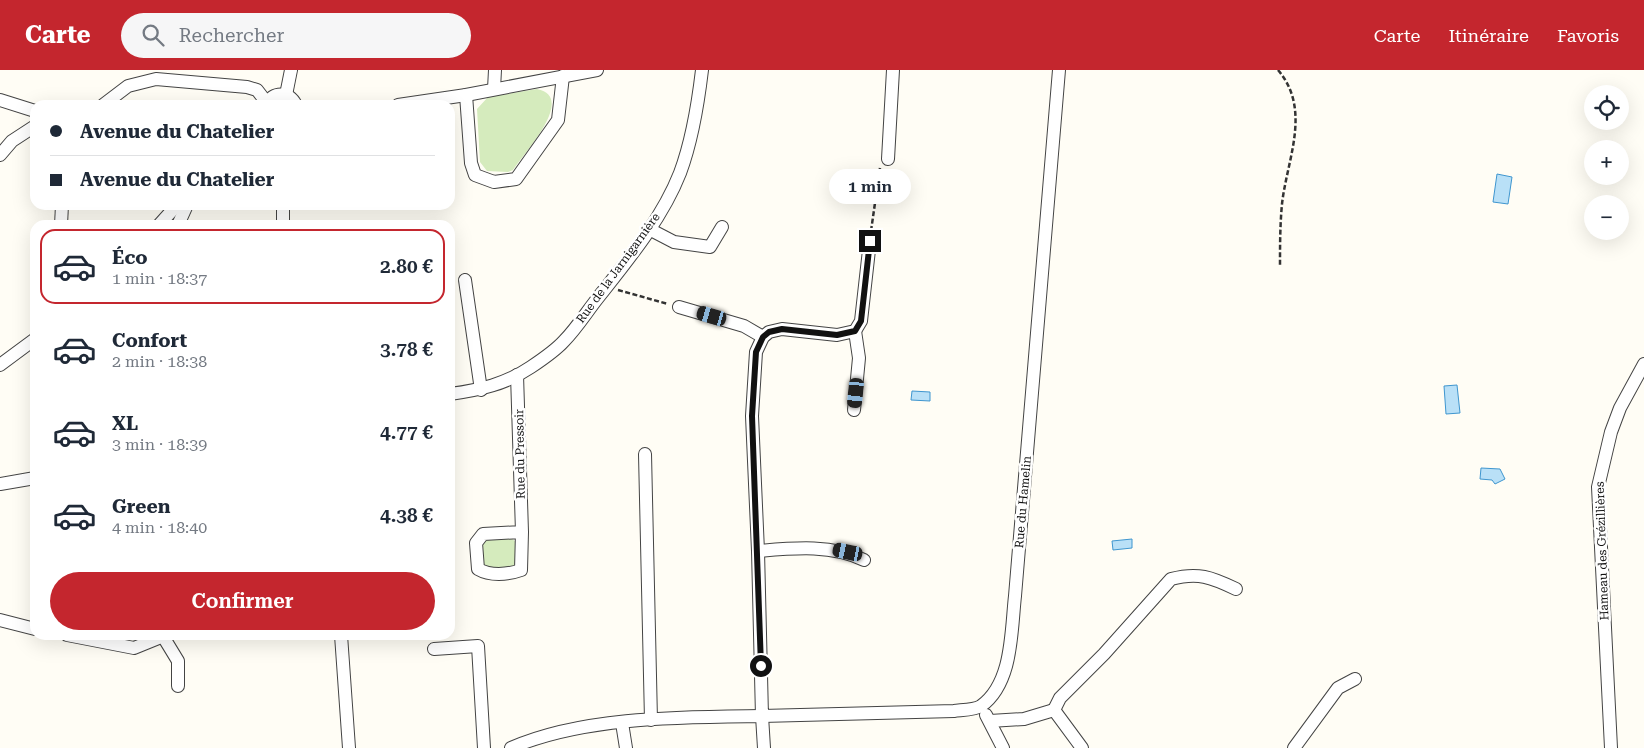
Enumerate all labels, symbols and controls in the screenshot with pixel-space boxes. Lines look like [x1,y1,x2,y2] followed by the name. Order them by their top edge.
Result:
[121,13,471,58] search box
[25,21,91,49] text: Carte
[139,21,167,49] icon: search
[179,24,284,47] text: Rechercher
[1374,25,1420,46] text: Carte
[1448,25,1529,46] text: Itinéraire
[1557,25,1619,46] text: Favoris
[1584,85,1629,240] map controls
[1584,85,1629,130] button: locate
[80,120,274,143] text: Avenue du Chatelier
[1584,140,1629,185] button: +
[80,168,274,191] text: Avenue du Chatelier
[829,169,911,204] callout: 1 min
[848,177,892,196] text: 1 min
[1584,195,1629,240] button: −
[573,210,663,326] street label: Rue de la Jarnigarnière
[859,230,881,252] route end
[52,244,97,289] icon: car
[112,246,148,269] text: Éco
[380,255,433,278] text: 2.80 €
[112,269,207,288] text: 1 min · 18:37
[695,305,728,327] car
[52,327,97,372] icon: car
[112,329,187,352] text: Confort
[380,338,433,361] text: 3.78 €
[112,352,207,371] text: 2 min · 18:38
[846,377,865,409] car
[512,409,528,499] street label: Rue du Pressoir
[52,410,97,455] icon: car
[112,412,138,435] text: XL
[380,421,433,444] text: 4.77 €
[112,435,207,454] text: 3 min · 18:39
[1012,455,1034,549] street label: Rue du Hamelin
[1593,481,1611,621] street label: Hameau des Grézillières
[52,493,97,538] icon: car
[112,495,170,518] text: Green
[380,504,433,527] text: 4.38 €
[112,518,207,537] text: 4 min · 18:40
[831,542,864,562] car
[50,572,435,630] button: Confirmer
[750,655,772,677] route start

